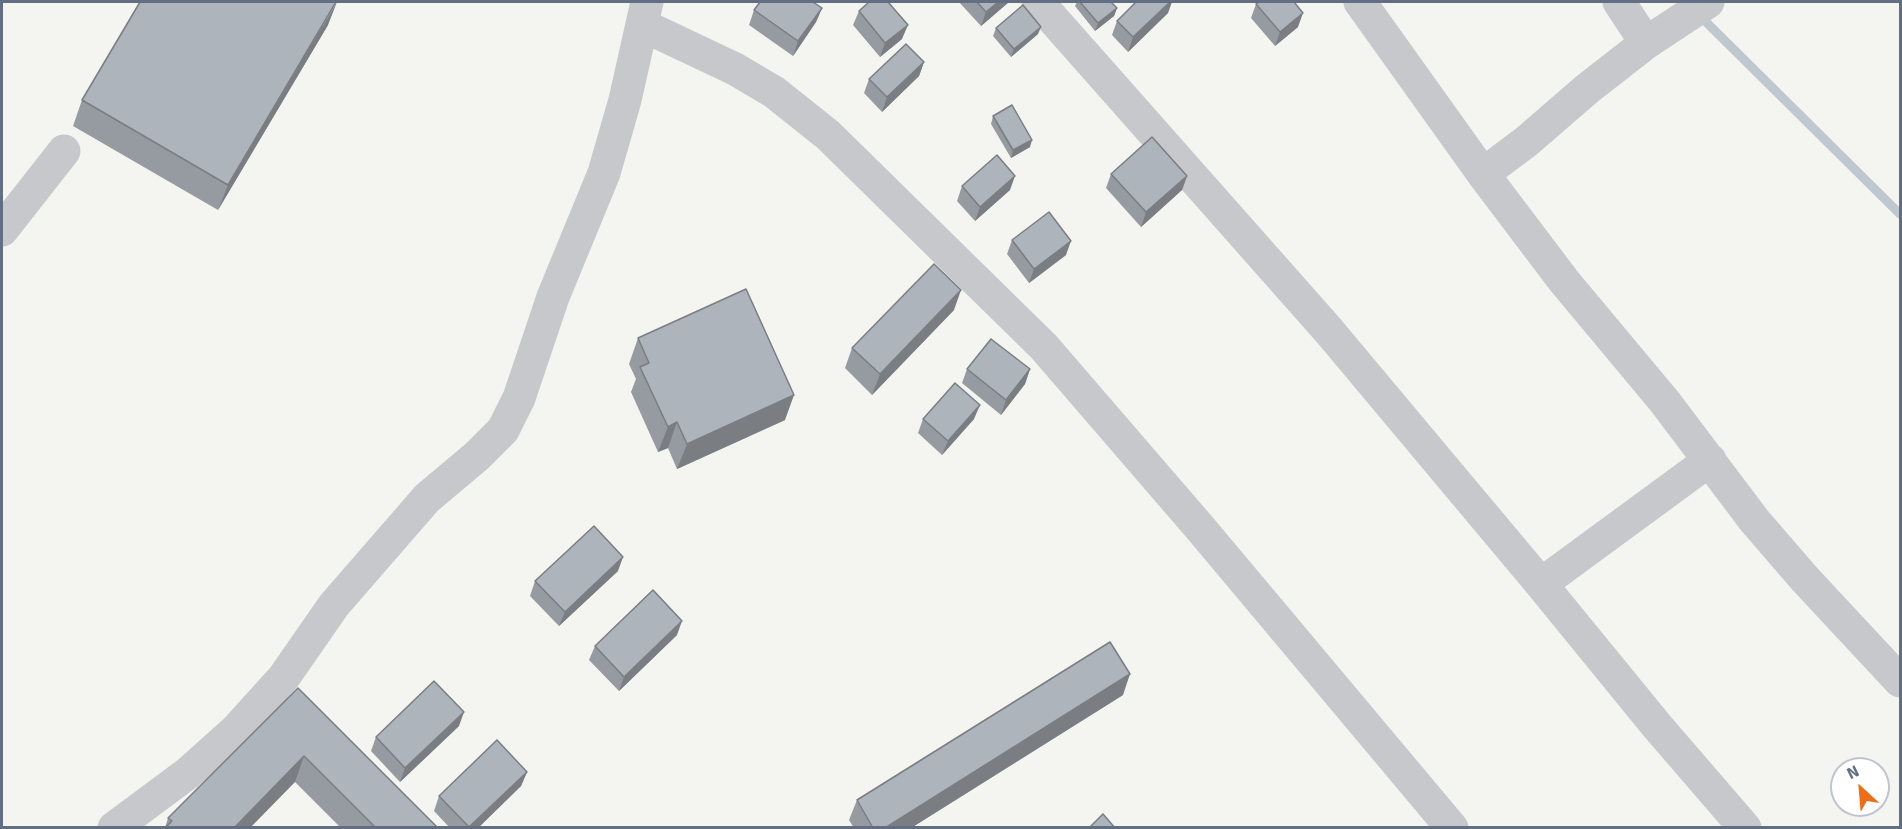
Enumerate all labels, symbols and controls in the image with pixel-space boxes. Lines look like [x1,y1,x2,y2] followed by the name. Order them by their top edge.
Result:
[1830,757,1890,817] north arrow
[1844,761,1862,784] text: N

